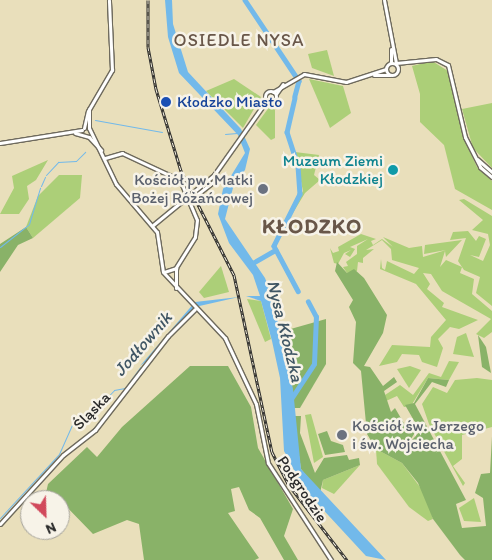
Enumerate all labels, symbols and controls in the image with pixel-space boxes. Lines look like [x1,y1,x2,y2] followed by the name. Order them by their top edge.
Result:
[173,29,305,51] district label: OSIEDLE NYSA
[177,92,282,112] place label: Kłodzko Miasto
[159,95,173,109] marker: Kłodzko Miasto
[283,151,383,189] place label: Muzeum Ziemi Kłodzkiej
[387,164,399,176] marker: Muzeum Ziemi Kłodzkiej
[131,170,253,208] place label: Kościół pw. Matki Bożej Różańcowej
[257,183,269,195] marker: Kościół pw. Matki Bożej Różańcowej
[261,213,363,239] district label: KŁODZKO
[262,278,308,384] water label: Nysa Kłodzka
[109,307,177,381] water label: Jodłownik
[69,388,115,434] street label: Śląska
[352,416,484,454] place label: Kościół św. Jerzego i św. Wojciecha
[336,429,348,441] marker: Kościół św. Jerzego i św. Wojciecha
[273,452,331,526] street label: Podgrodzie
[20,490,70,540] north arrow
[43,519,59,538] text: N

